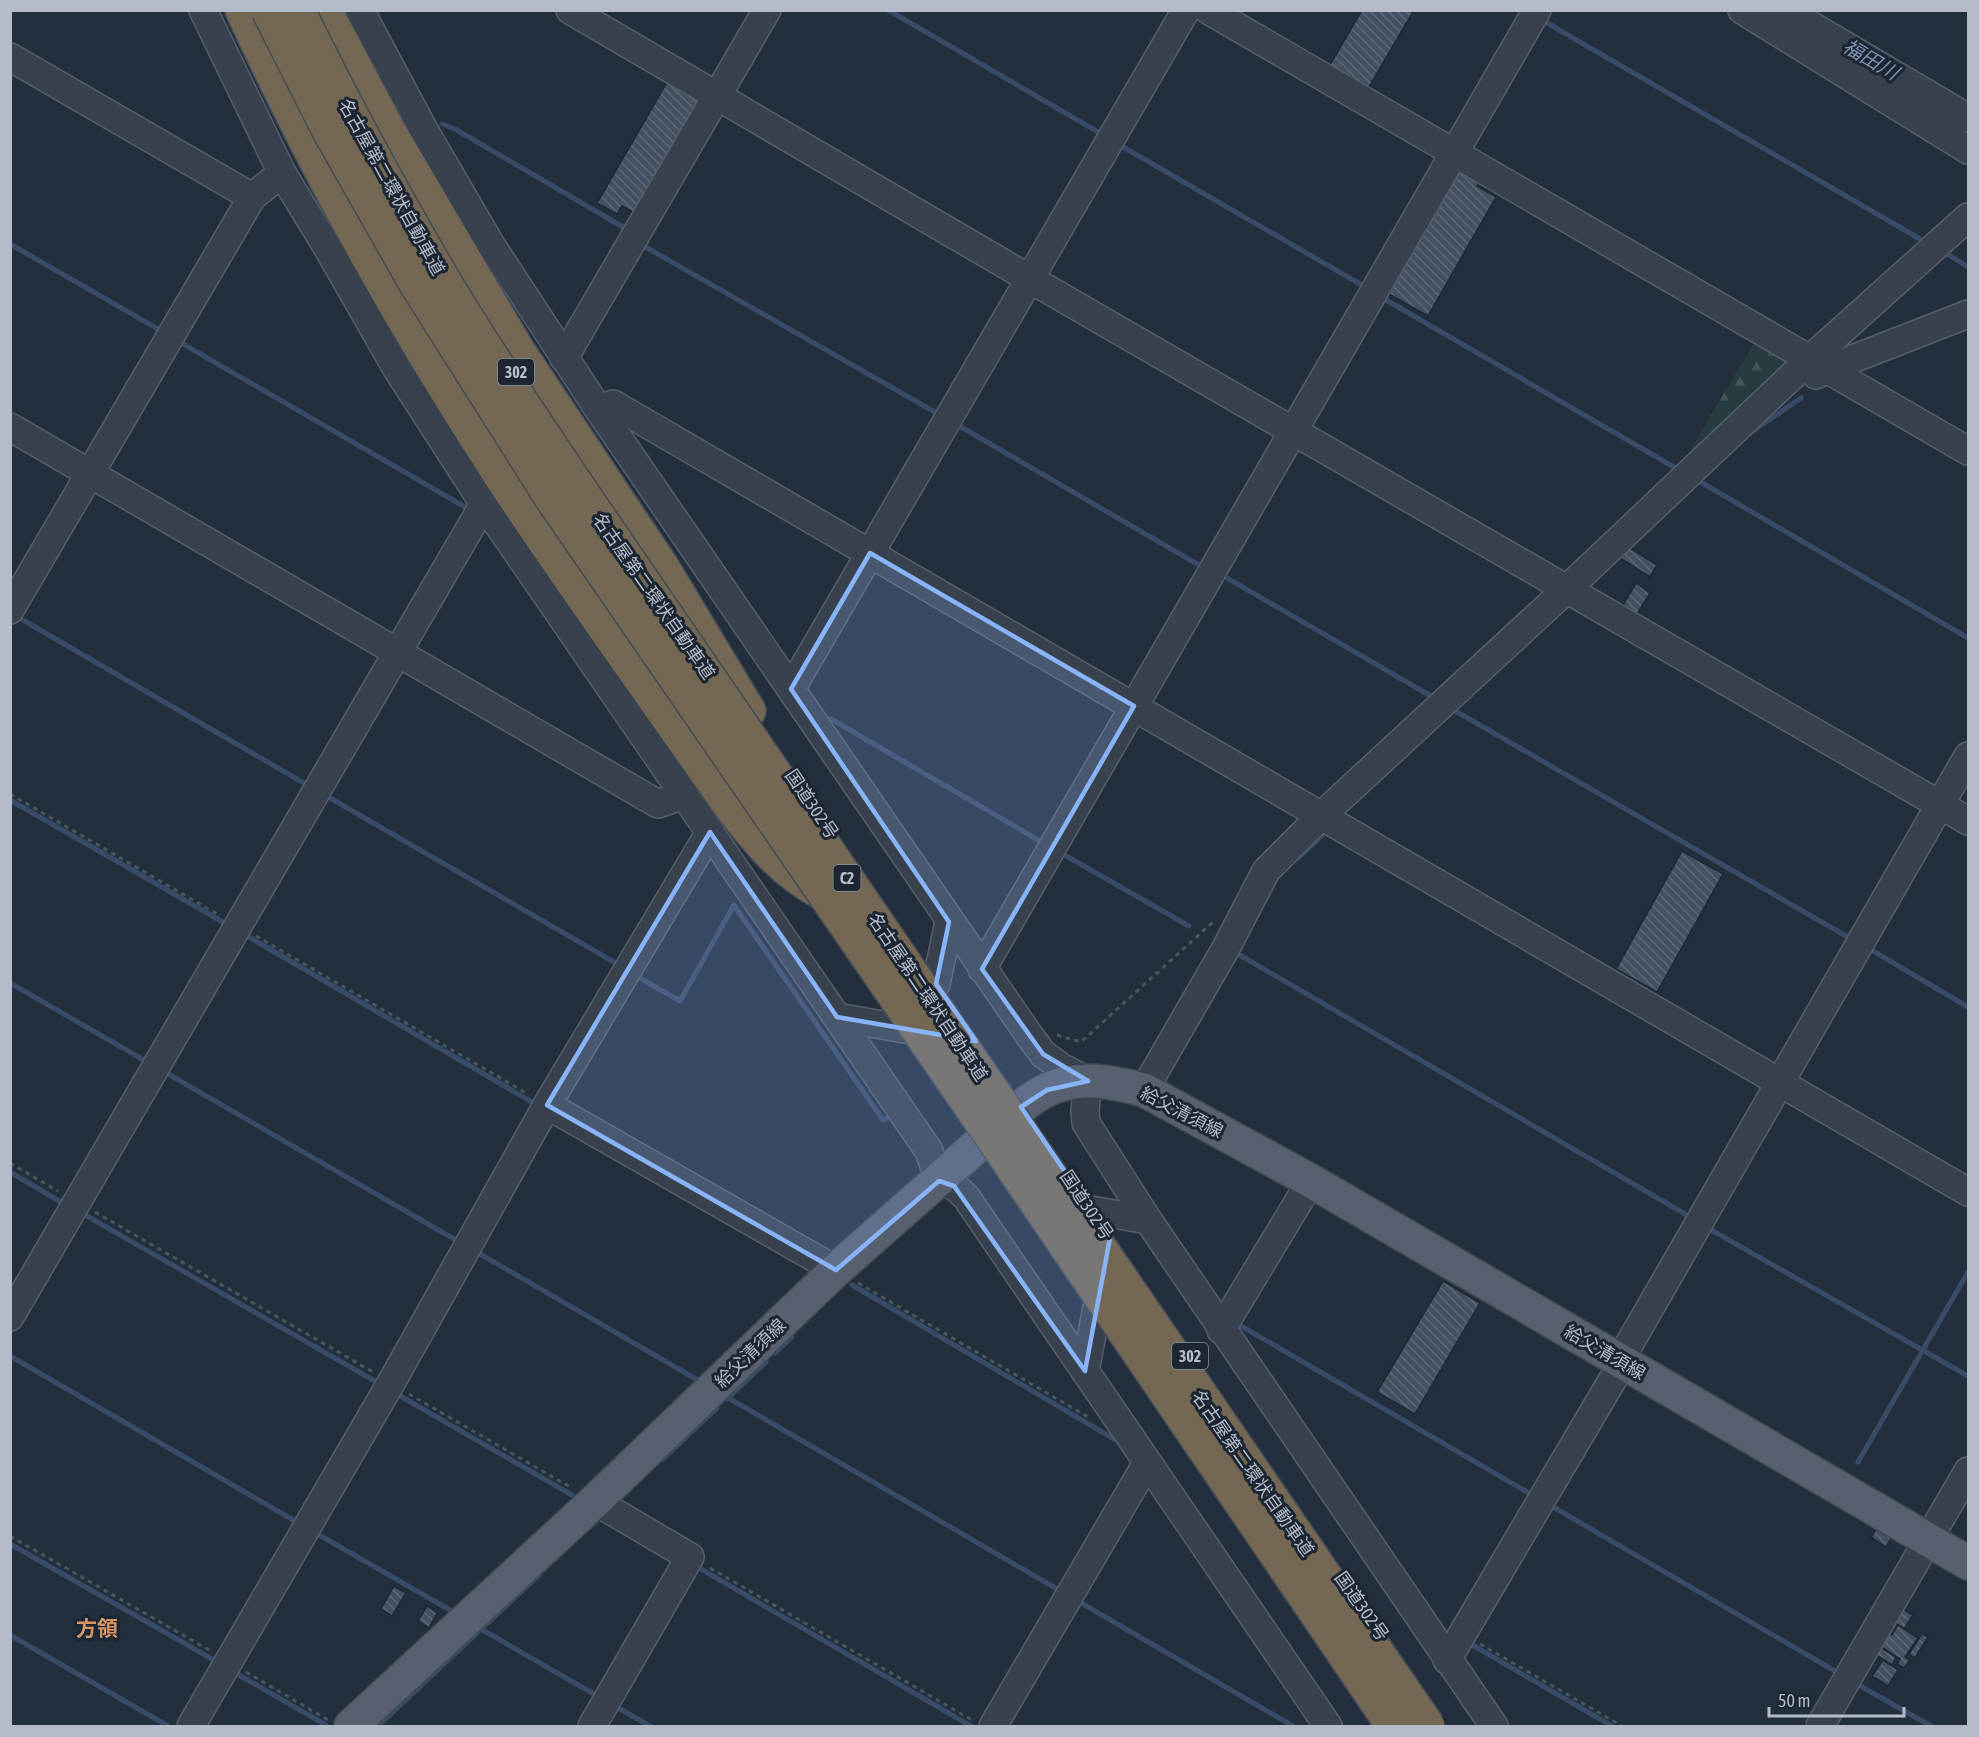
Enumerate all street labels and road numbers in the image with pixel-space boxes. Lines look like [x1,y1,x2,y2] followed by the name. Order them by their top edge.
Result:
[335,95,449,279] street label: 名古屋第二環状自動車道
[498,359,534,385] road number: 302
[589,509,719,683] street label: 名古屋第二環状自動車道
[781,765,843,843] street label: 国道302号
[834,865,860,891] road number: C2
[864,909,992,1085] street label: 名古屋第二環状自動車道
[1137,1082,1227,1142] street label: 給父清須線
[1056,1166,1118,1244] street label: 国道302号
[710,1314,790,1392] street label: 給父清須線
[1561,1320,1649,1384] street label: 給父清須線
[1172,1343,1208,1369] road number: 302
[1188,1386,1318,1560] street label: 名古屋第二環状自動車道
[1331,1567,1393,1645] street label: 国道302号

